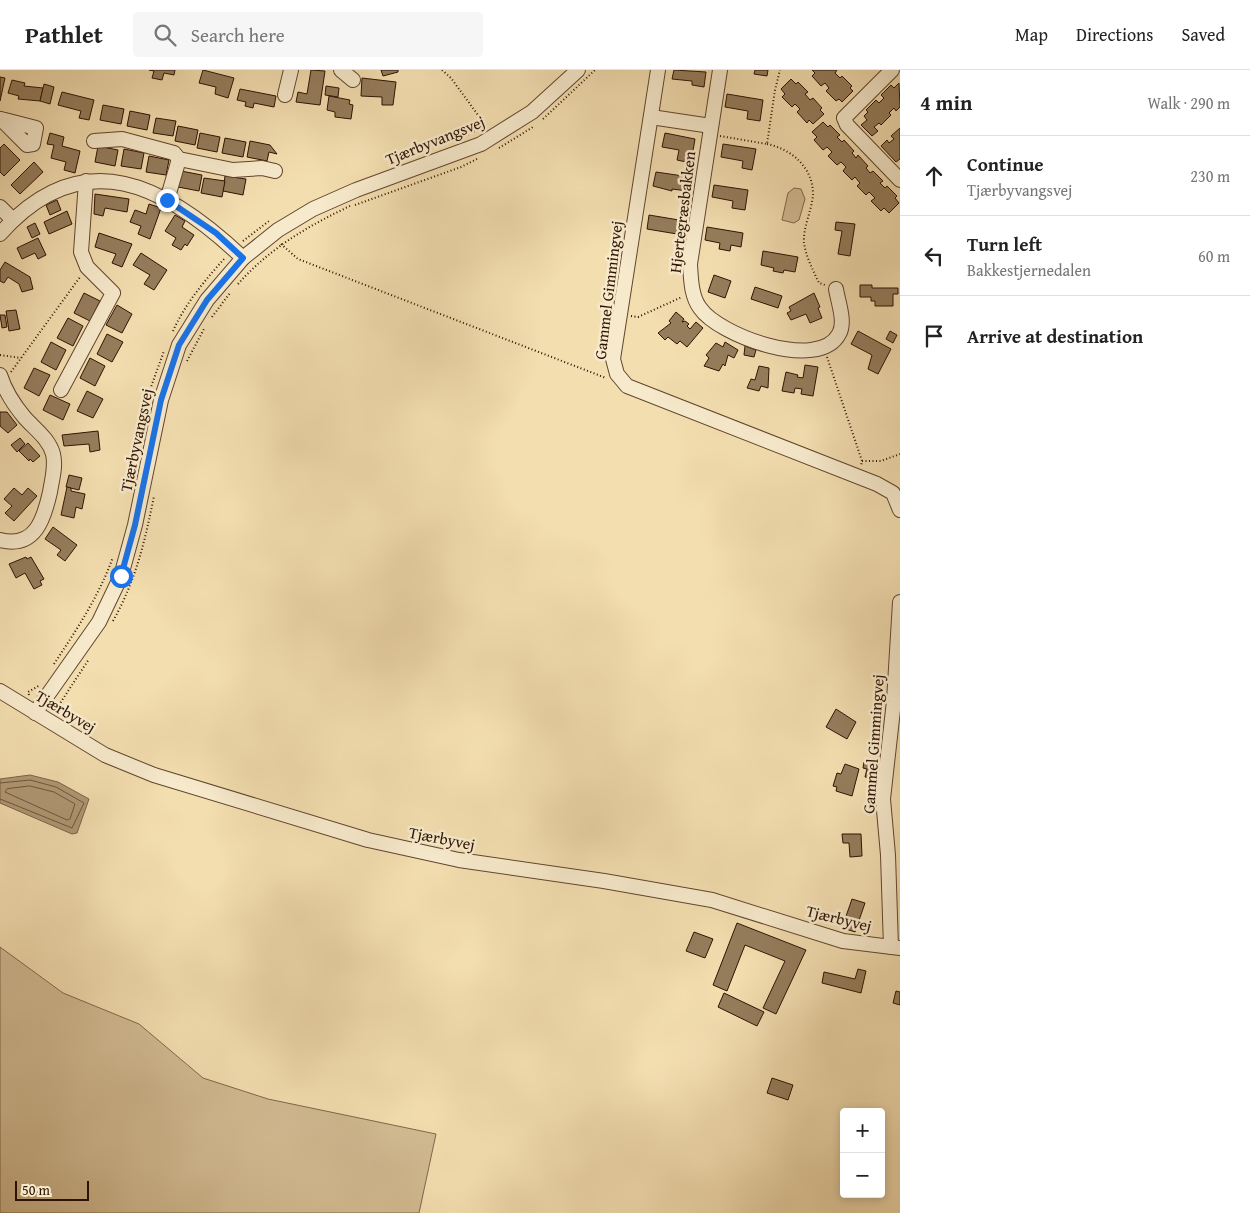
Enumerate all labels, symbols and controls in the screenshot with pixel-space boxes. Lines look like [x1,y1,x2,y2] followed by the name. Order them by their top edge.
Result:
[133,12,483,57] search box
[25,17,103,52] text: Pathlet
[151,21,179,49] icon: search
[191,21,285,49] text: Search here
[1015,21,1048,48] text: Map
[1076,21,1153,48] text: Directions
[1181,21,1225,48] text: Saved
[920,87,972,118] text: 4 min
[1147,91,1230,115] text: Walk · 290 m
[382,109,488,171] street label: Tjærbyvangsvej
[663,150,701,274] street label: Hjertegræsbakken
[967,150,1044,178] text: Continue
[920,162,948,190] icon: ahead
[1190,164,1230,188] text: 230 m
[967,178,1072,202] text: Tjærbyvangsvej
[156,189,179,212] route end
[588,219,628,361] street label: Gammel Gimmingvej
[967,230,1042,258] text: Turn left
[920,242,948,270] icon: left
[1198,244,1230,268] text: 60 m
[967,258,1091,282] text: Bakkestjernedalen
[920,322,948,350] icon: arrive
[967,322,1143,350] text: Arrive at destination
[113,386,159,494] street label: Tjærbyvangsvej
[110,565,133,588] route start
[856,674,890,814] street label: Gammel Gimmingvej
[31,684,101,738] street label: Tjærbyvej
[407,820,477,856] street label: Tjærbyvej
[804,898,874,938] street label: Tjærbyvej
[840,1108,885,1198] map controls
[840,1108,885,1153] button: +
[840,1153,885,1198] button: −
[15,1178,89,1201] scale bar
[22,1180,50,1200] text: 50 m

